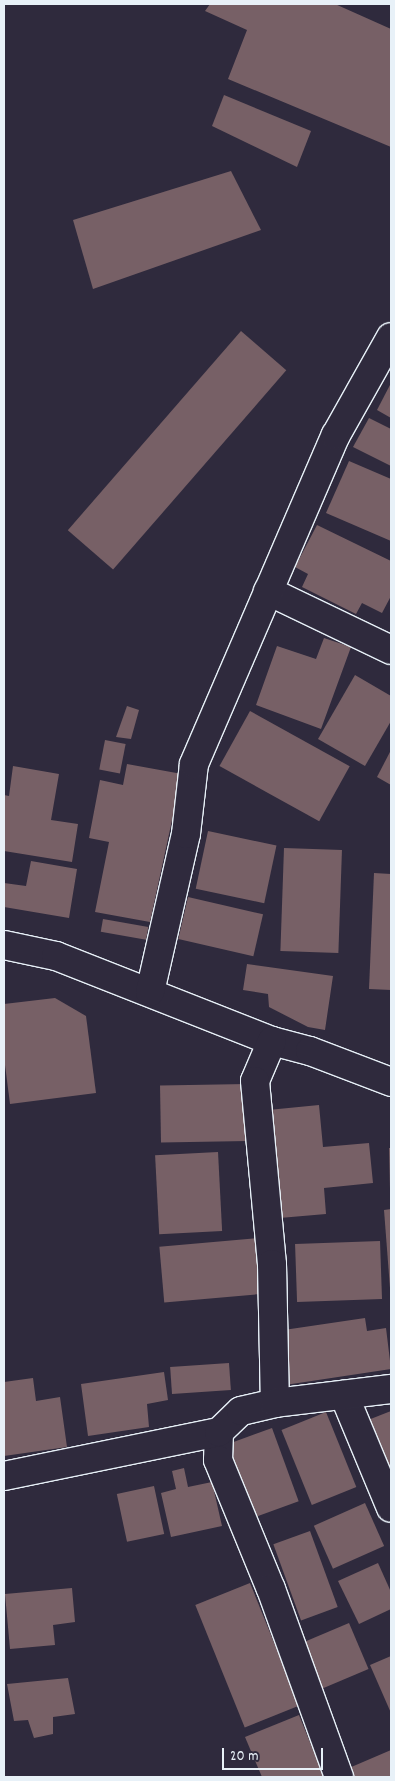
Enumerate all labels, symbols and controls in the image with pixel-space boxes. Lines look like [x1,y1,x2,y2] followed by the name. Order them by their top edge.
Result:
[225,1738,326,1770] scale bar
[230,1746,258,1768] text: 20 m

